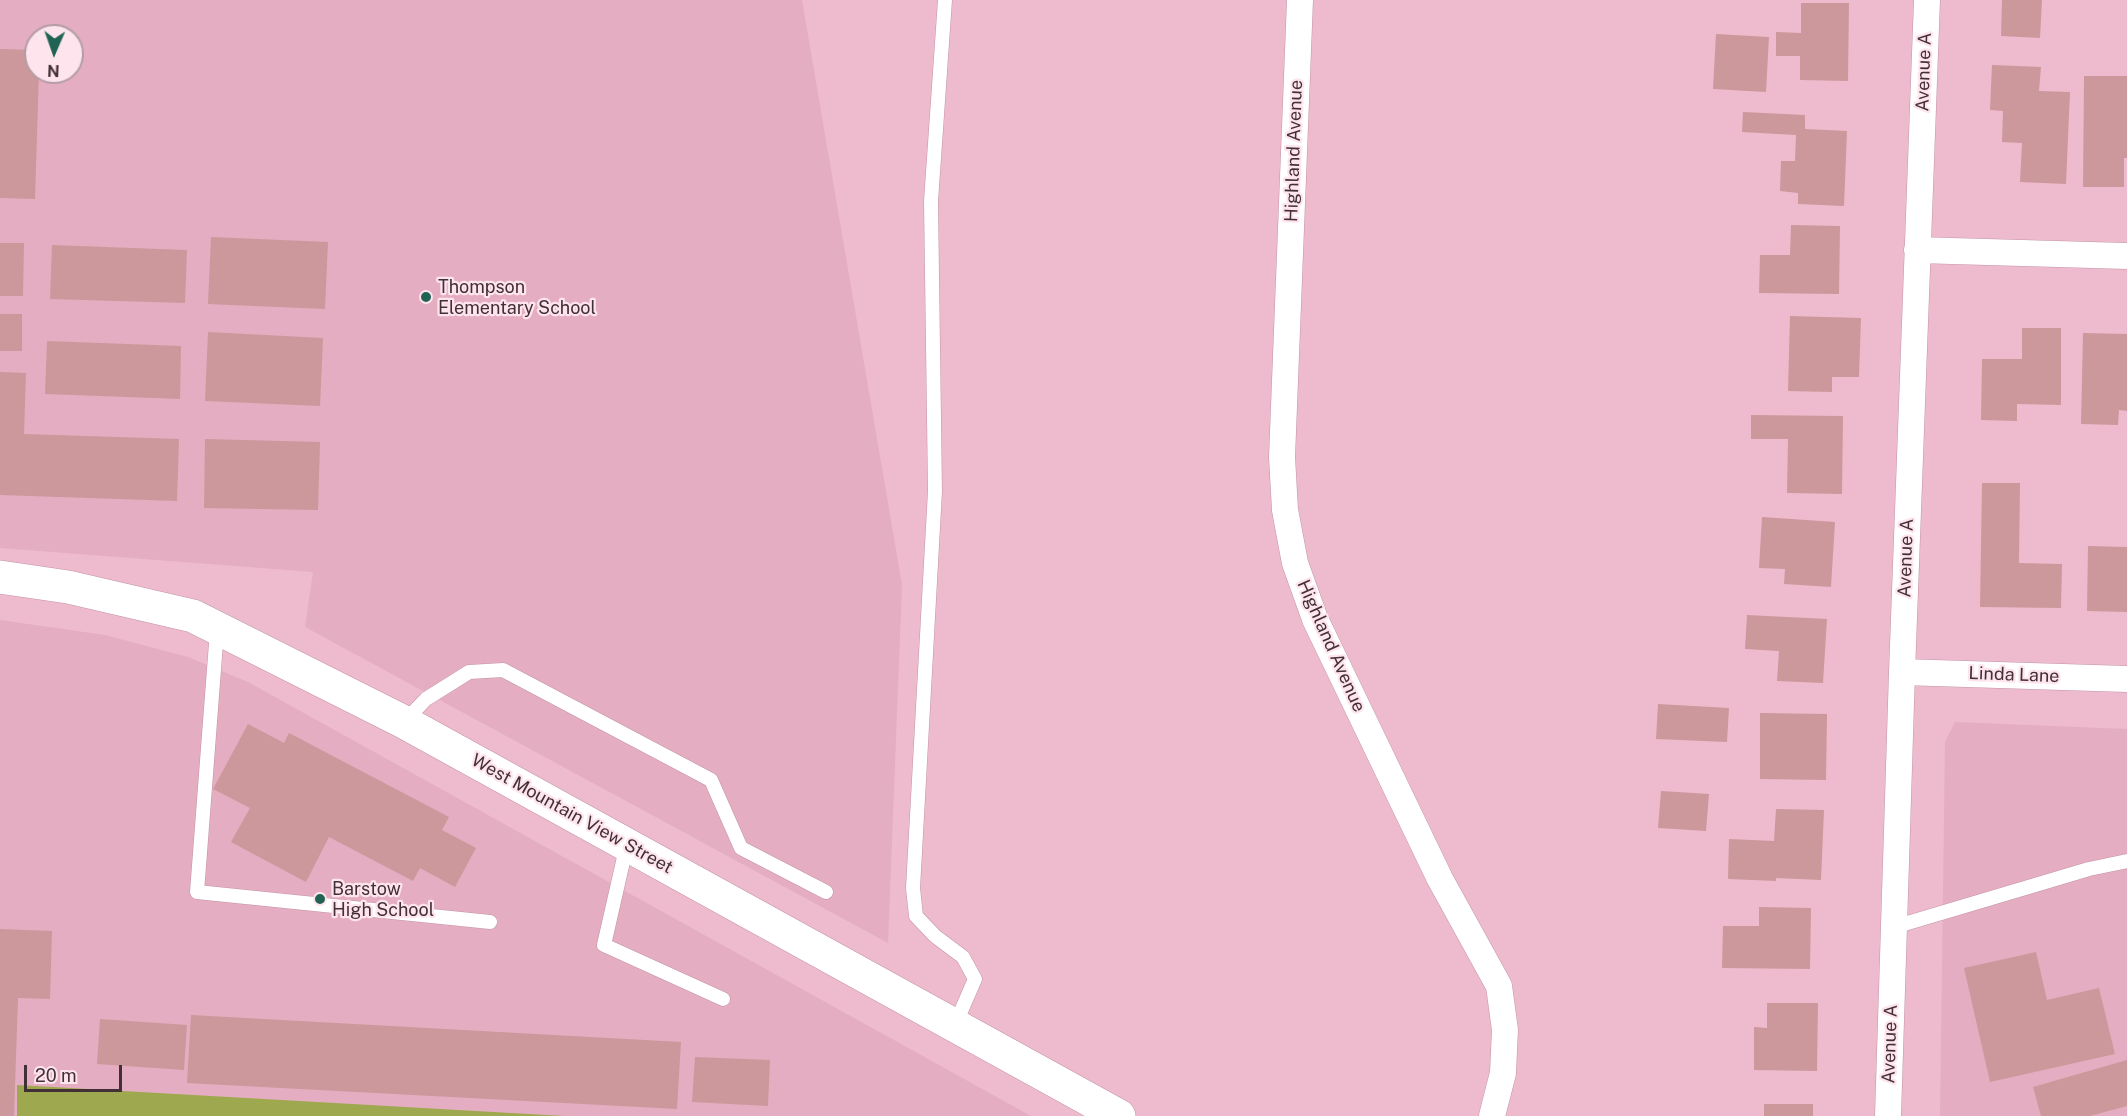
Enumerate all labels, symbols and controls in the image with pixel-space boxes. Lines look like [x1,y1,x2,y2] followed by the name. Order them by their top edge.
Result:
[24,24,84,84] north arrow
[1912,32,1936,112] street label: Avenue A
[47,61,60,80] text: N
[1281,79,1307,223] street label: Highland Avenue
[438,276,596,318] place label: Thompson Elementary School
[419,290,433,304] marker: Thompson Elementary School
[1894,518,1918,598] street label: Avenue A
[1292,577,1370,715] street label: Highland Avenue
[1968,663,2060,687] street label: Linda Lane
[467,749,677,879] street label: West Mountain View Street
[332,878,434,920] place label: Barstow High School
[313,892,327,906] marker: Barstow High School
[1878,1004,1902,1084] street label: Avenue A
[27,1053,124,1091] scale bar
[35,1065,77,1086] text: 20 m

